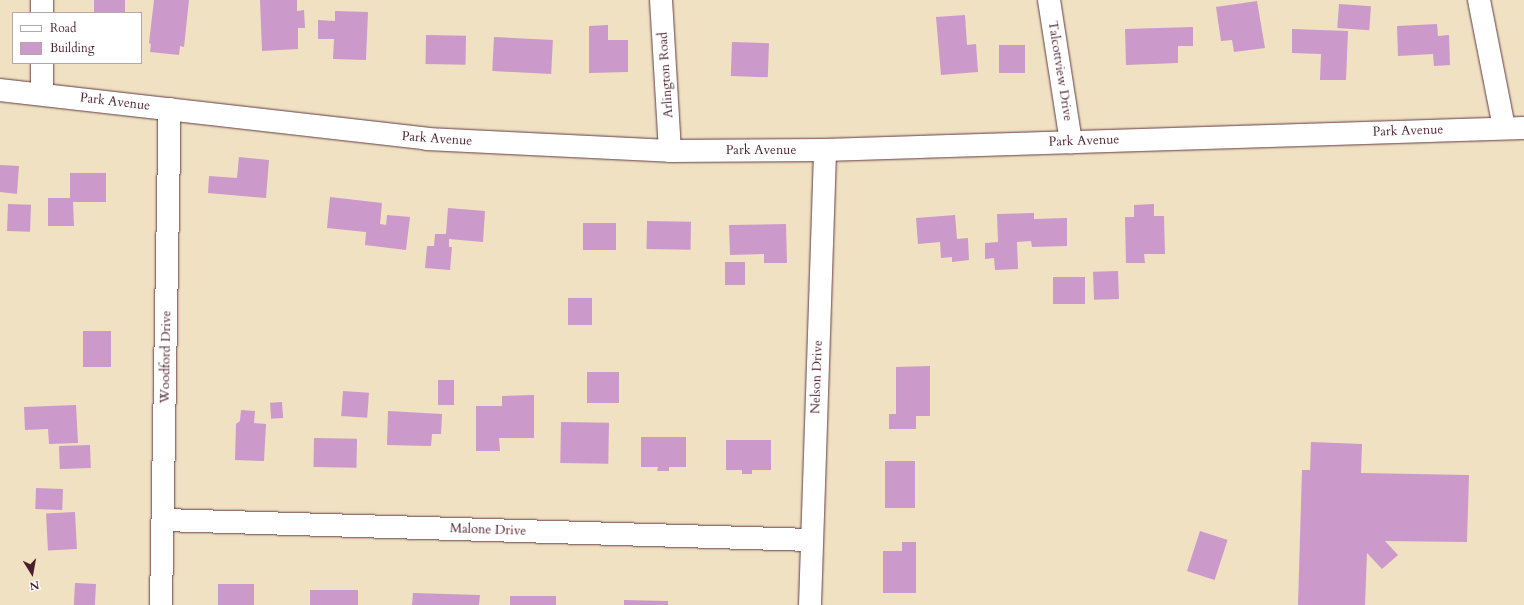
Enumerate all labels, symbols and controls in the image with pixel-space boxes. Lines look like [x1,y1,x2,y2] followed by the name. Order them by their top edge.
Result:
[12,12,142,64] legend
[50,20,76,36] text: Road
[1044,20,1076,122] street label: Talcottview Drive
[655,31,677,119] street label: Arlington Road
[50,40,94,56] text: Building
[79,90,151,114] street label: Park Avenue
[1372,122,1444,140] street label: Park Avenue
[401,129,473,149] street label: Park Avenue
[1048,132,1120,150] street label: Park Avenue
[726,142,796,158] street label: Park Avenue
[157,310,175,404] street label: Woodford Drive
[808,340,826,414] street label: Nelson Drive
[450,521,526,539] street label: Malone Drive
[12,553,52,593] north arrow
[28,577,41,594] text: N

